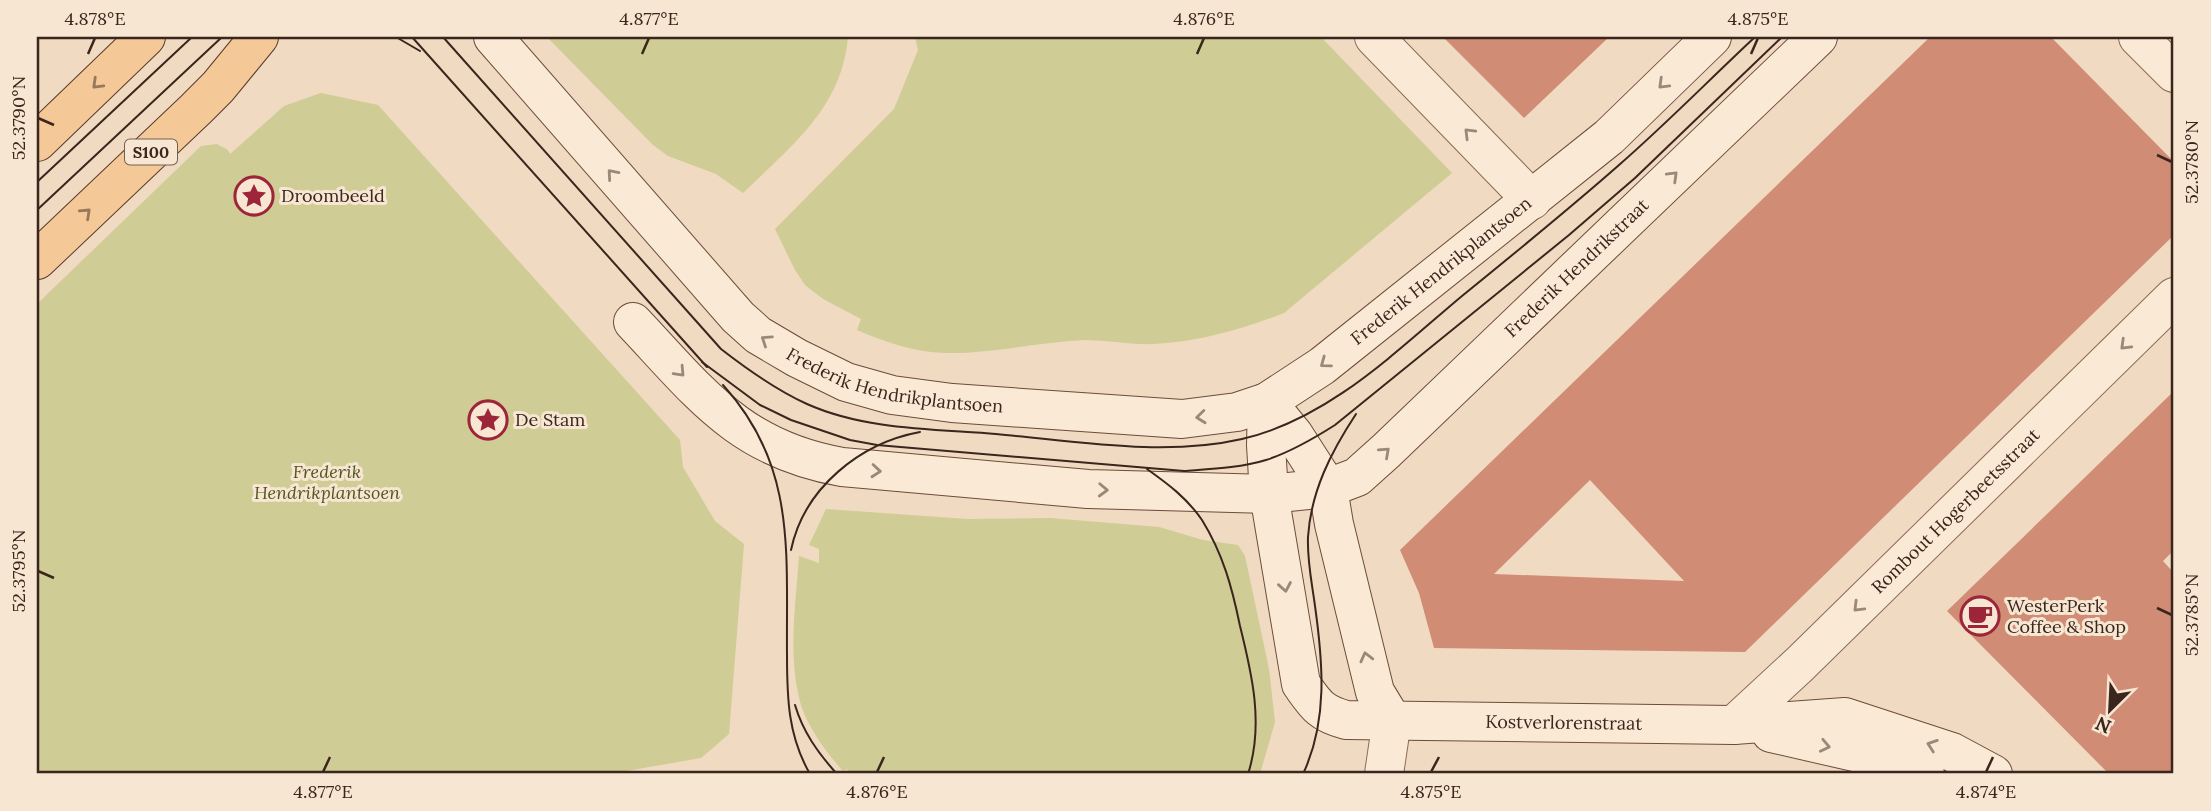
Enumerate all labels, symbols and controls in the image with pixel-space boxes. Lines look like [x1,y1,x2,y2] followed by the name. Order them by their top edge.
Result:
[64,7,126,30] text: 4.878°E
[619,7,679,30] text: 4.877°E
[1173,7,1235,30] text: 4.876°E
[1728,7,1788,30] text: 4.875°E
[92,75,105,88] one-way arrow
[7,76,30,160] text: 52.3790°N
[1658,76,1671,89] one-way arrow
[2180,120,2203,204] text: 52.3780°N
[1464,129,1477,142] one-way arrow
[125,140,177,164] road number: S100
[608,169,620,182] one-way arrow
[1665,171,1678,184] one-way arrow
[233,175,275,217] place icon: Droombeeld
[281,184,385,207] place label: Droombeeld
[1346,191,1536,350] street label: Frederik Hendrikplantsoen
[1500,193,1653,342] street label: Frederik Hendrikstraat
[78,209,91,222] one-way arrow
[761,336,774,349] one-way arrow
[2121,336,2134,349] one-way arrow
[782,342,1004,418] street label: Frederik Hendrikplantsoen
[1320,355,1332,368] one-way arrow
[671,364,684,377] one-way arrow
[467,399,509,441] place icon: De Stam
[515,408,585,431] place label: De Stam
[1195,409,1206,424] one-way arrow
[1866,423,2044,598] street label: Rombout Hogerbeetsstraat
[1377,447,1390,460] one-way arrow
[254,460,400,504] park label: Frederik Hendrikplantsoen
[871,463,882,478] one-way arrow
[1098,482,1109,497] one-way arrow
[7,529,30,613] text: 52.3795°N
[2180,574,2203,656] text: 52.3785°N
[1277,581,1292,593] one-way arrow
[2007,594,2126,638] place label: WesterPerk Coffee & Shop
[1959,595,2001,637] cafe icon: WesterPerk Coffee & Shop
[1853,598,1866,611] one-way arrow
[1360,651,1374,663] one-way arrow
[2074,674,2144,744] north arrow
[1485,710,1642,735] street label: Kostverlorenstraat
[2091,711,2115,739] text: N
[1819,737,1831,752] one-way arrow
[1926,739,1939,753] one-way arrow
[293,780,353,803] text: 4.877°E
[846,780,908,803] text: 4.876°E
[1401,780,1461,803] text: 4.875°E
[1956,780,2016,803] text: 4.874°E

